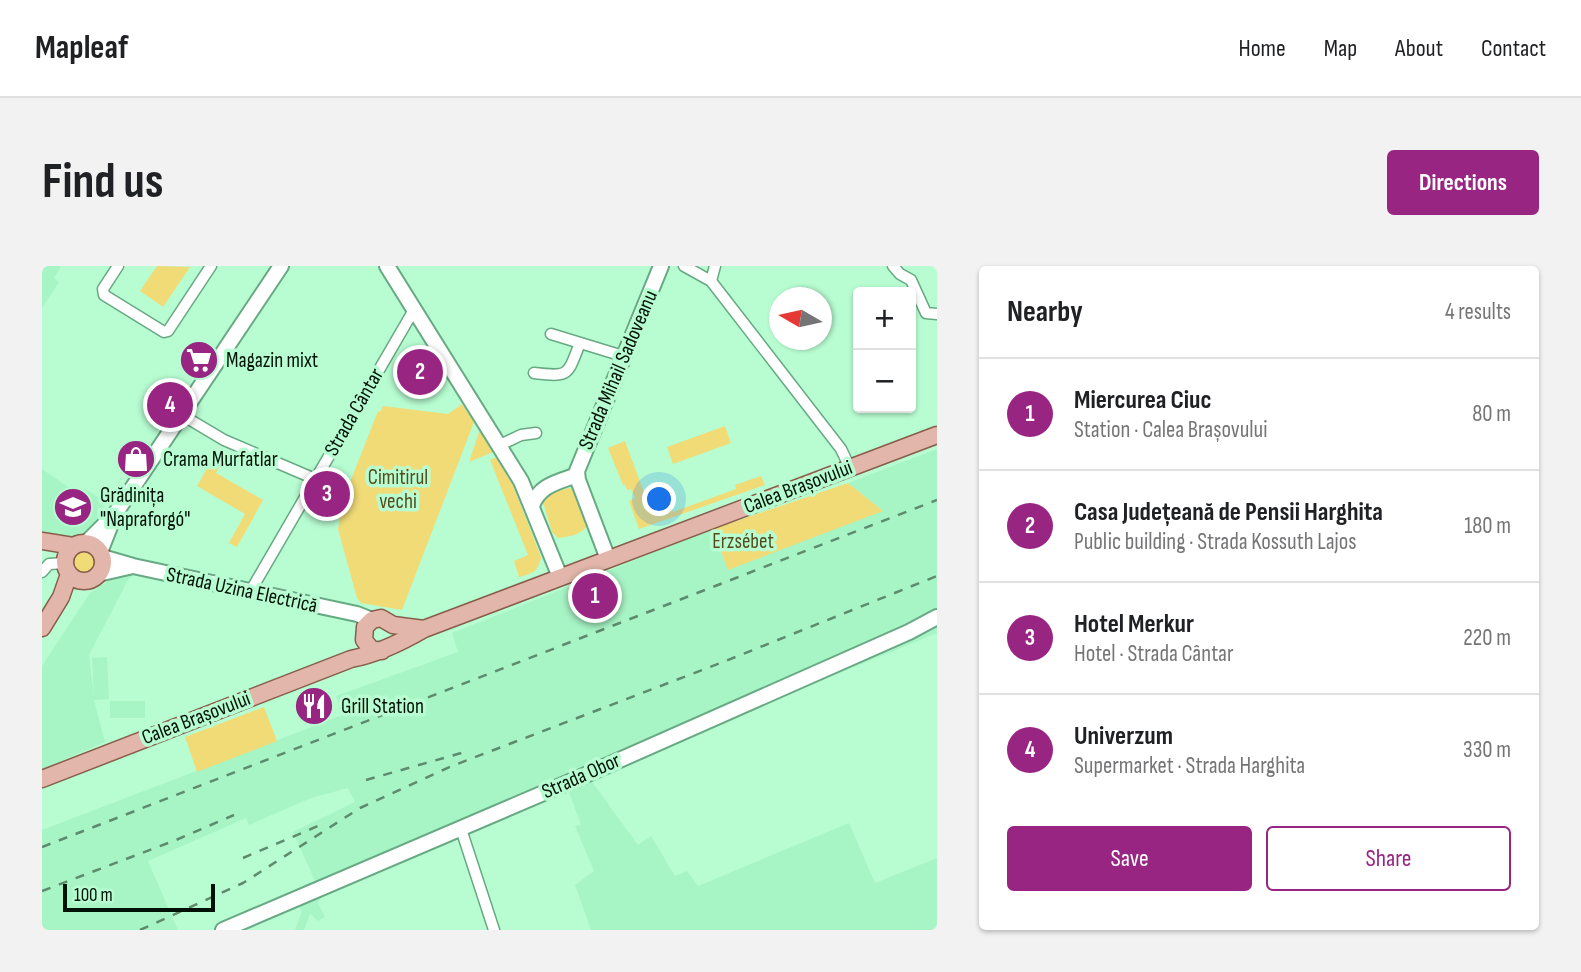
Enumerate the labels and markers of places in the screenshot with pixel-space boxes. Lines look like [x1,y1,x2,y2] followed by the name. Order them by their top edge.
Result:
[178,339,220,381] supermarket icon: Magazin mixt
[397,346,443,398] pin: 2
[226,348,318,373] place label: Magazin mixt
[147,379,193,431] pin: 4
[115,438,157,480] shop icon: Crama Murfatlar
[163,447,278,472] place label: Crama Murfatlar
[304,468,350,520] pin: 3
[100,483,190,532] place label: Grădinița "Napraforgó"
[52,486,94,528] school or university icon: Grădinița "Napraforgó"
[572,570,618,622] pin: 1
[293,685,335,727] restaurant icon: Grill Station
[341,694,424,719] place label: Grill Station

